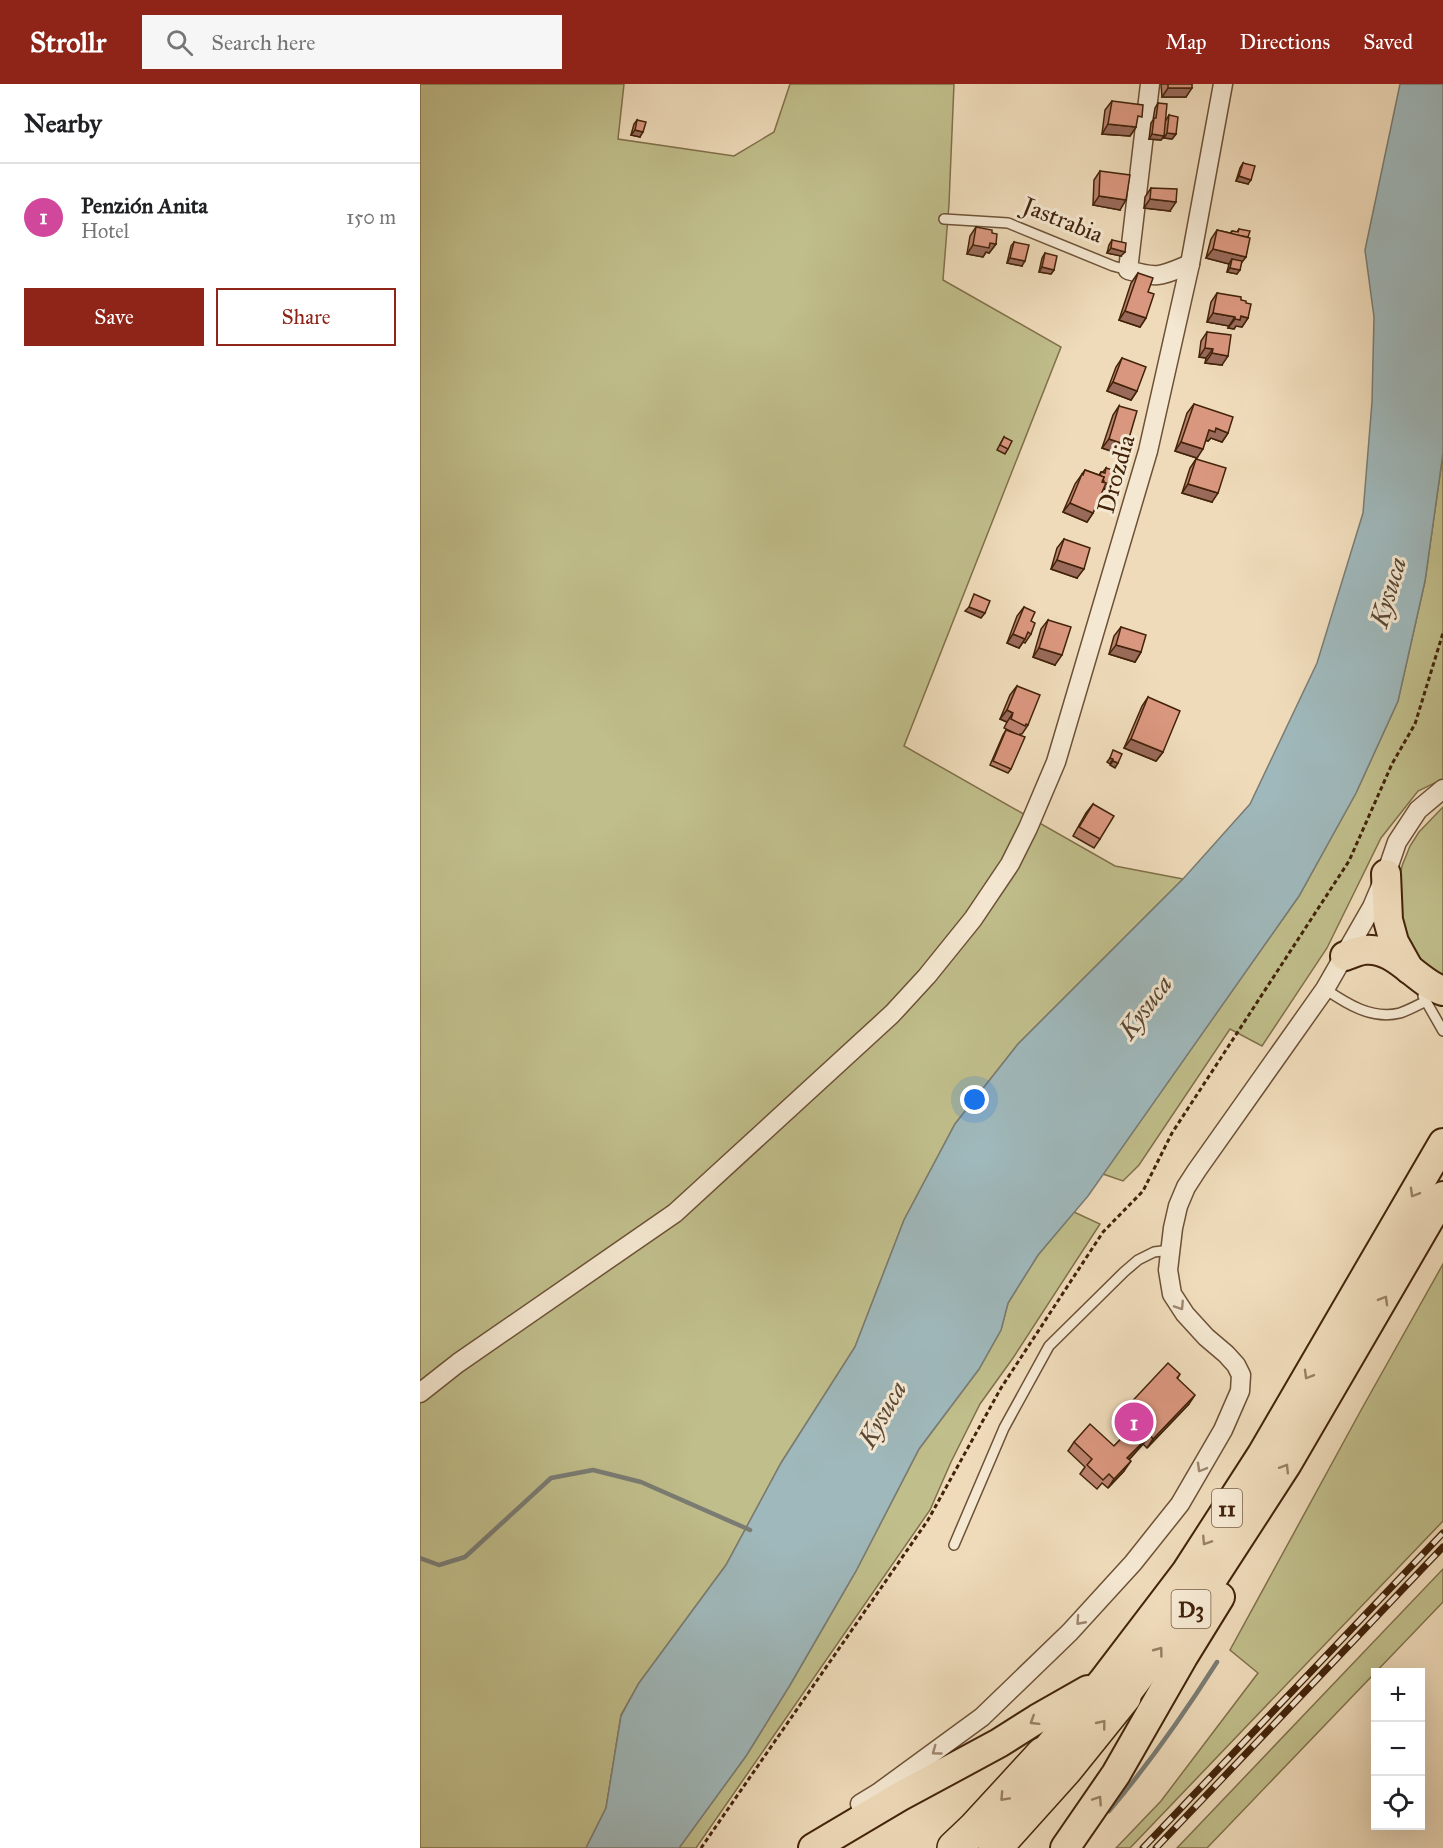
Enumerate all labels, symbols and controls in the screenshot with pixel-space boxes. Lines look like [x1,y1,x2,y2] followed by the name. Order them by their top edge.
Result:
[142,15,562,69] search box
[30,25,106,60] text: Strollr
[163,26,196,59] icon: search
[211,29,315,56] text: Search here
[1166,29,1207,55] text: Map
[1240,29,1330,55] text: Directions
[1363,29,1413,55] text: Saved
[24,107,102,139] text: Nearby
[1016,189,1108,250] street label: Jastrabia
[81,192,208,219] text: Penzión Anita
[40,205,47,229] text: 1
[346,205,396,229] text: 150 m
[81,219,129,243] text: Hotel
[24,288,204,346] button: Save
[216,288,396,346] button: Share
[1091,431,1142,517] street label: Drozdia
[1362,553,1413,633] water label: Kysuca
[1110,969,1179,1047] water label: Kysuca
[960,1085,989,1114] your location
[1409,1187,1421,1198] one-way arrow
[1376,1296,1388,1306] one-way arrow
[1172,1300,1184,1310] one-way arrow
[1304,1369,1315,1379] one-way arrow
[850,1375,913,1455] water label: Kysuca
[1114,1400,1154,1444] pin: 1
[1196,1462,1208,1472] one-way arrow
[1277,1464,1289,1474] one-way arrow
[1212,1489,1242,1527] road number: 11
[1201,1535,1213,1545] one-way arrow
[1172,1590,1210,1628] road number: D3
[1076,1614,1087,1624] one-way arrow
[1152,1646,1163,1657] one-way arrow
[1371,1668,1425,1830] map controls
[1371,1668,1425,1722] button: +
[1030,1714,1041,1725] one-way arrow
[1095,1720,1106,1731] one-way arrow
[1371,1722,1425,1776] button: −
[931,1744,942,1755] one-way arrow
[1371,1776,1425,1830] button: locate
[1000,1790,1011,1801] one-way arrow
[1091,1795,1102,1806] one-way arrow

